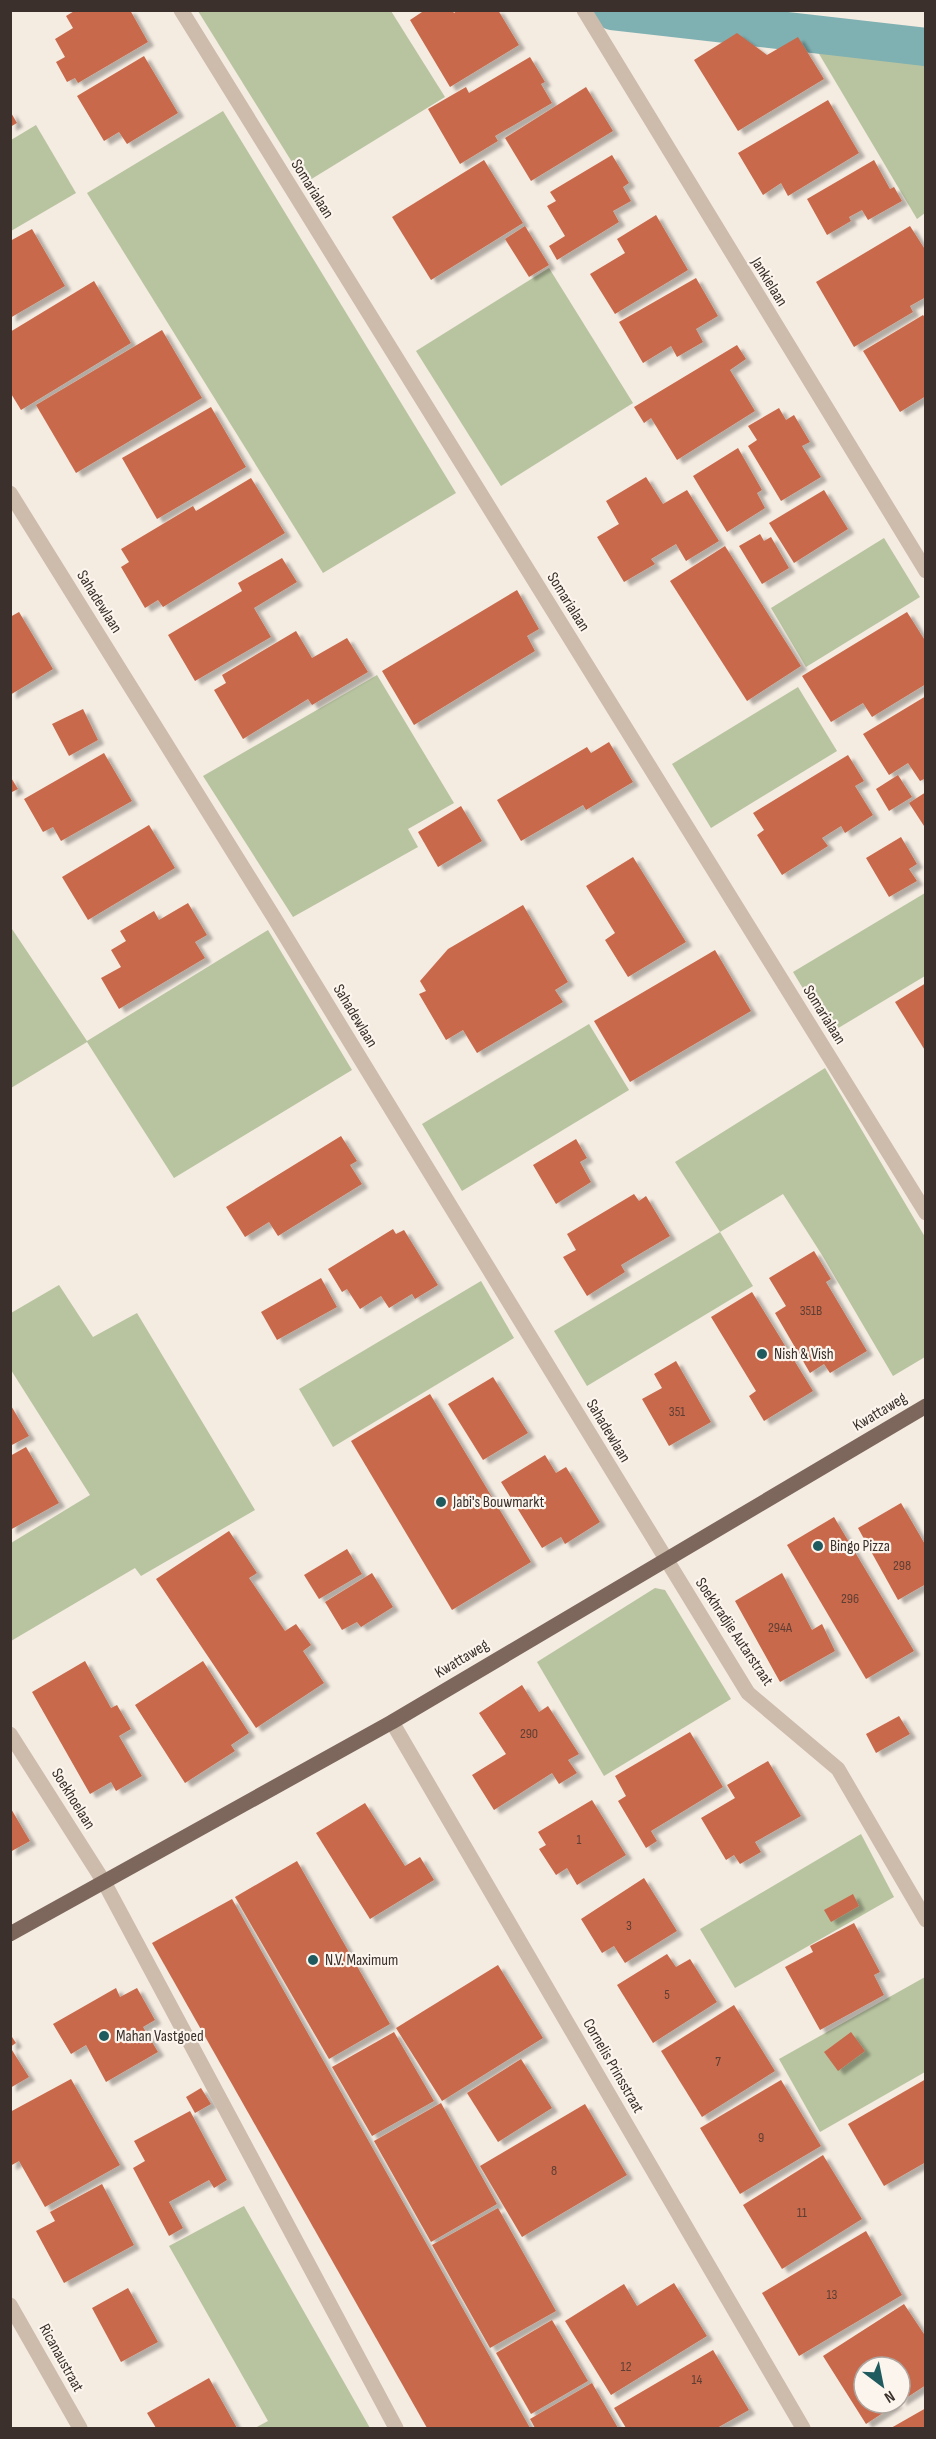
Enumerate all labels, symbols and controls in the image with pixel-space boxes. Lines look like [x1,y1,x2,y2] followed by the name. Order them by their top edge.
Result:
[287,156,337,222] street label: Somarialaan
[746,253,791,310] street label: Jankielaan
[72,567,126,637] street label: Sahadewlaan
[543,569,593,635] street label: Somarialaan
[329,981,381,1051] street label: Sahadewlaan
[799,982,849,1048] street label: Somarialaan
[800,1302,822,1319] house number: 351B
[774,1345,834,1364] place label: Nish & Vish
[755,1347,769,1361] marker: Nish & Vish
[850,1389,910,1435] street label: Kwattaweg
[582,1396,634,1466] street label: Sahadewlaan
[669,1403,685,1420] house number: 351
[452,1493,544,1512] place label: Jabi's Bouwmarkt
[434,1495,448,1509] marker: Jabi's Bouwmarkt
[830,1537,890,1556] place label: Bingo Pizza
[811,1539,825,1553] marker: Bingo Pizza
[893,1557,911,1574] house number: 298
[691,1575,777,1690] street label: Soekhradjie Autarstraat
[841,1590,859,1607] house number: 296
[768,1619,793,1636] house number: 294A
[432,1636,492,1682] street label: Kwattaweg
[520,1725,538,1742] house number: 290
[47,1765,99,1833] street label: Soekhoelaan
[577,1831,582,1848] house number: 1
[626,1917,632,1934] house number: 3
[325,1951,398,1970] place label: N.V. Maximum
[306,1953,320,1967] marker: N.V. Maximum
[664,1986,670,2003] house number: 5
[578,2016,648,2117] street label: Cornelis Prinsstraat
[116,2027,204,2046] place label: Mahan Vastgoed
[97,2029,111,2043] marker: Mahan Vastgoed
[715,2053,721,2070] house number: 7
[758,2129,764,2146] house number: 9
[551,2162,557,2179] house number: 8
[797,2204,807,2221] house number: 11
[827,2286,838,2303] house number: 13
[35,2321,87,2395] street label: Ricanaustraat
[852,2355,912,2415] north arrow
[621,2358,632,2375] house number: 12
[692,2371,703,2388] house number: 14
[880,2386,898,2407] text: N

